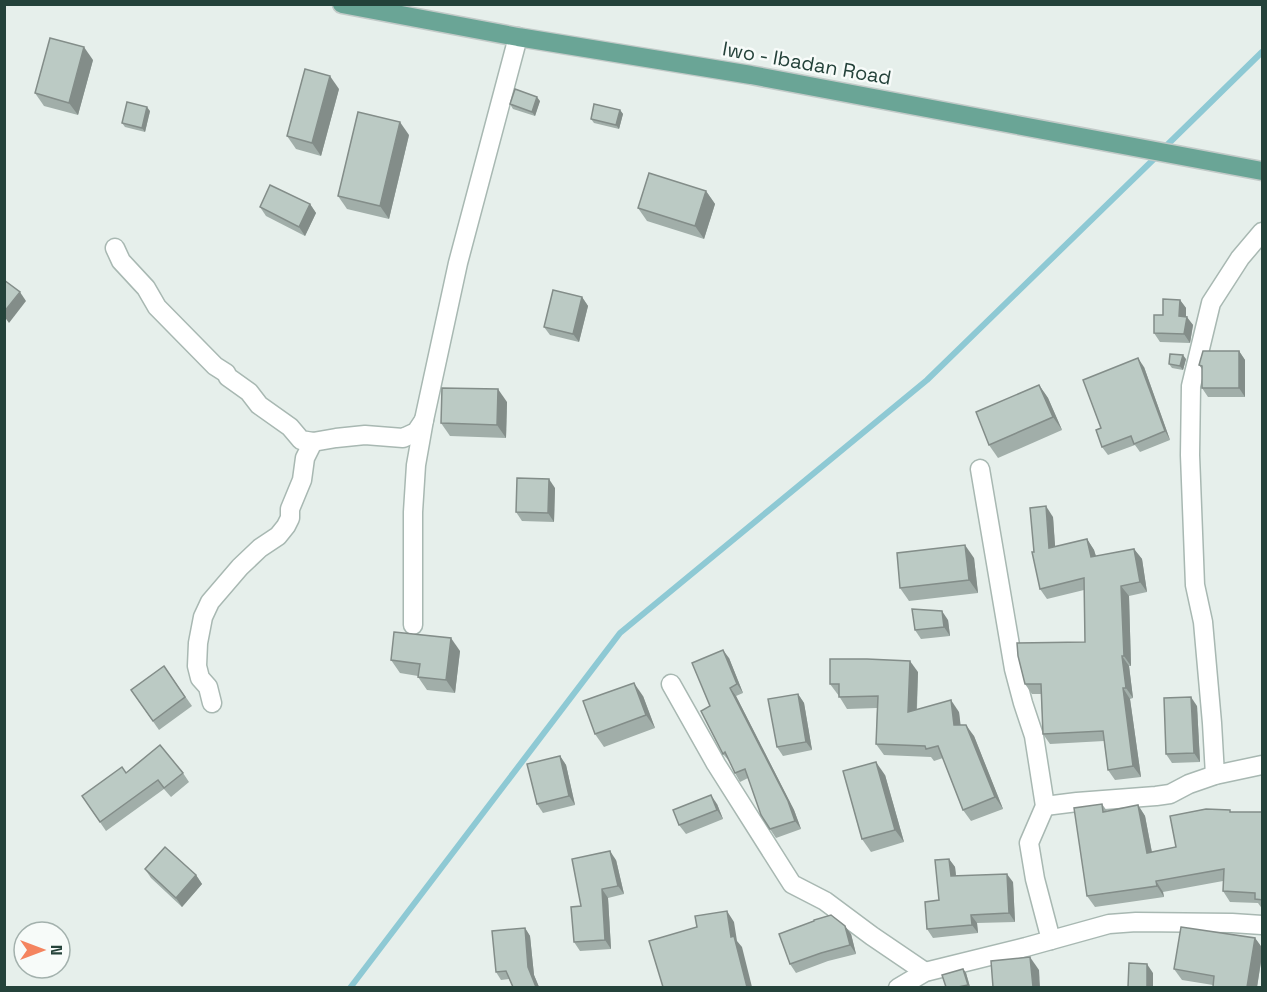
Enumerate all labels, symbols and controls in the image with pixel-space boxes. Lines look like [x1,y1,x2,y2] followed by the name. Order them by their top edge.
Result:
[720,35,894,91] street label: Iwo - Ibadan Road
[12,920,72,980] north arrow
[46,945,67,955] text: N

